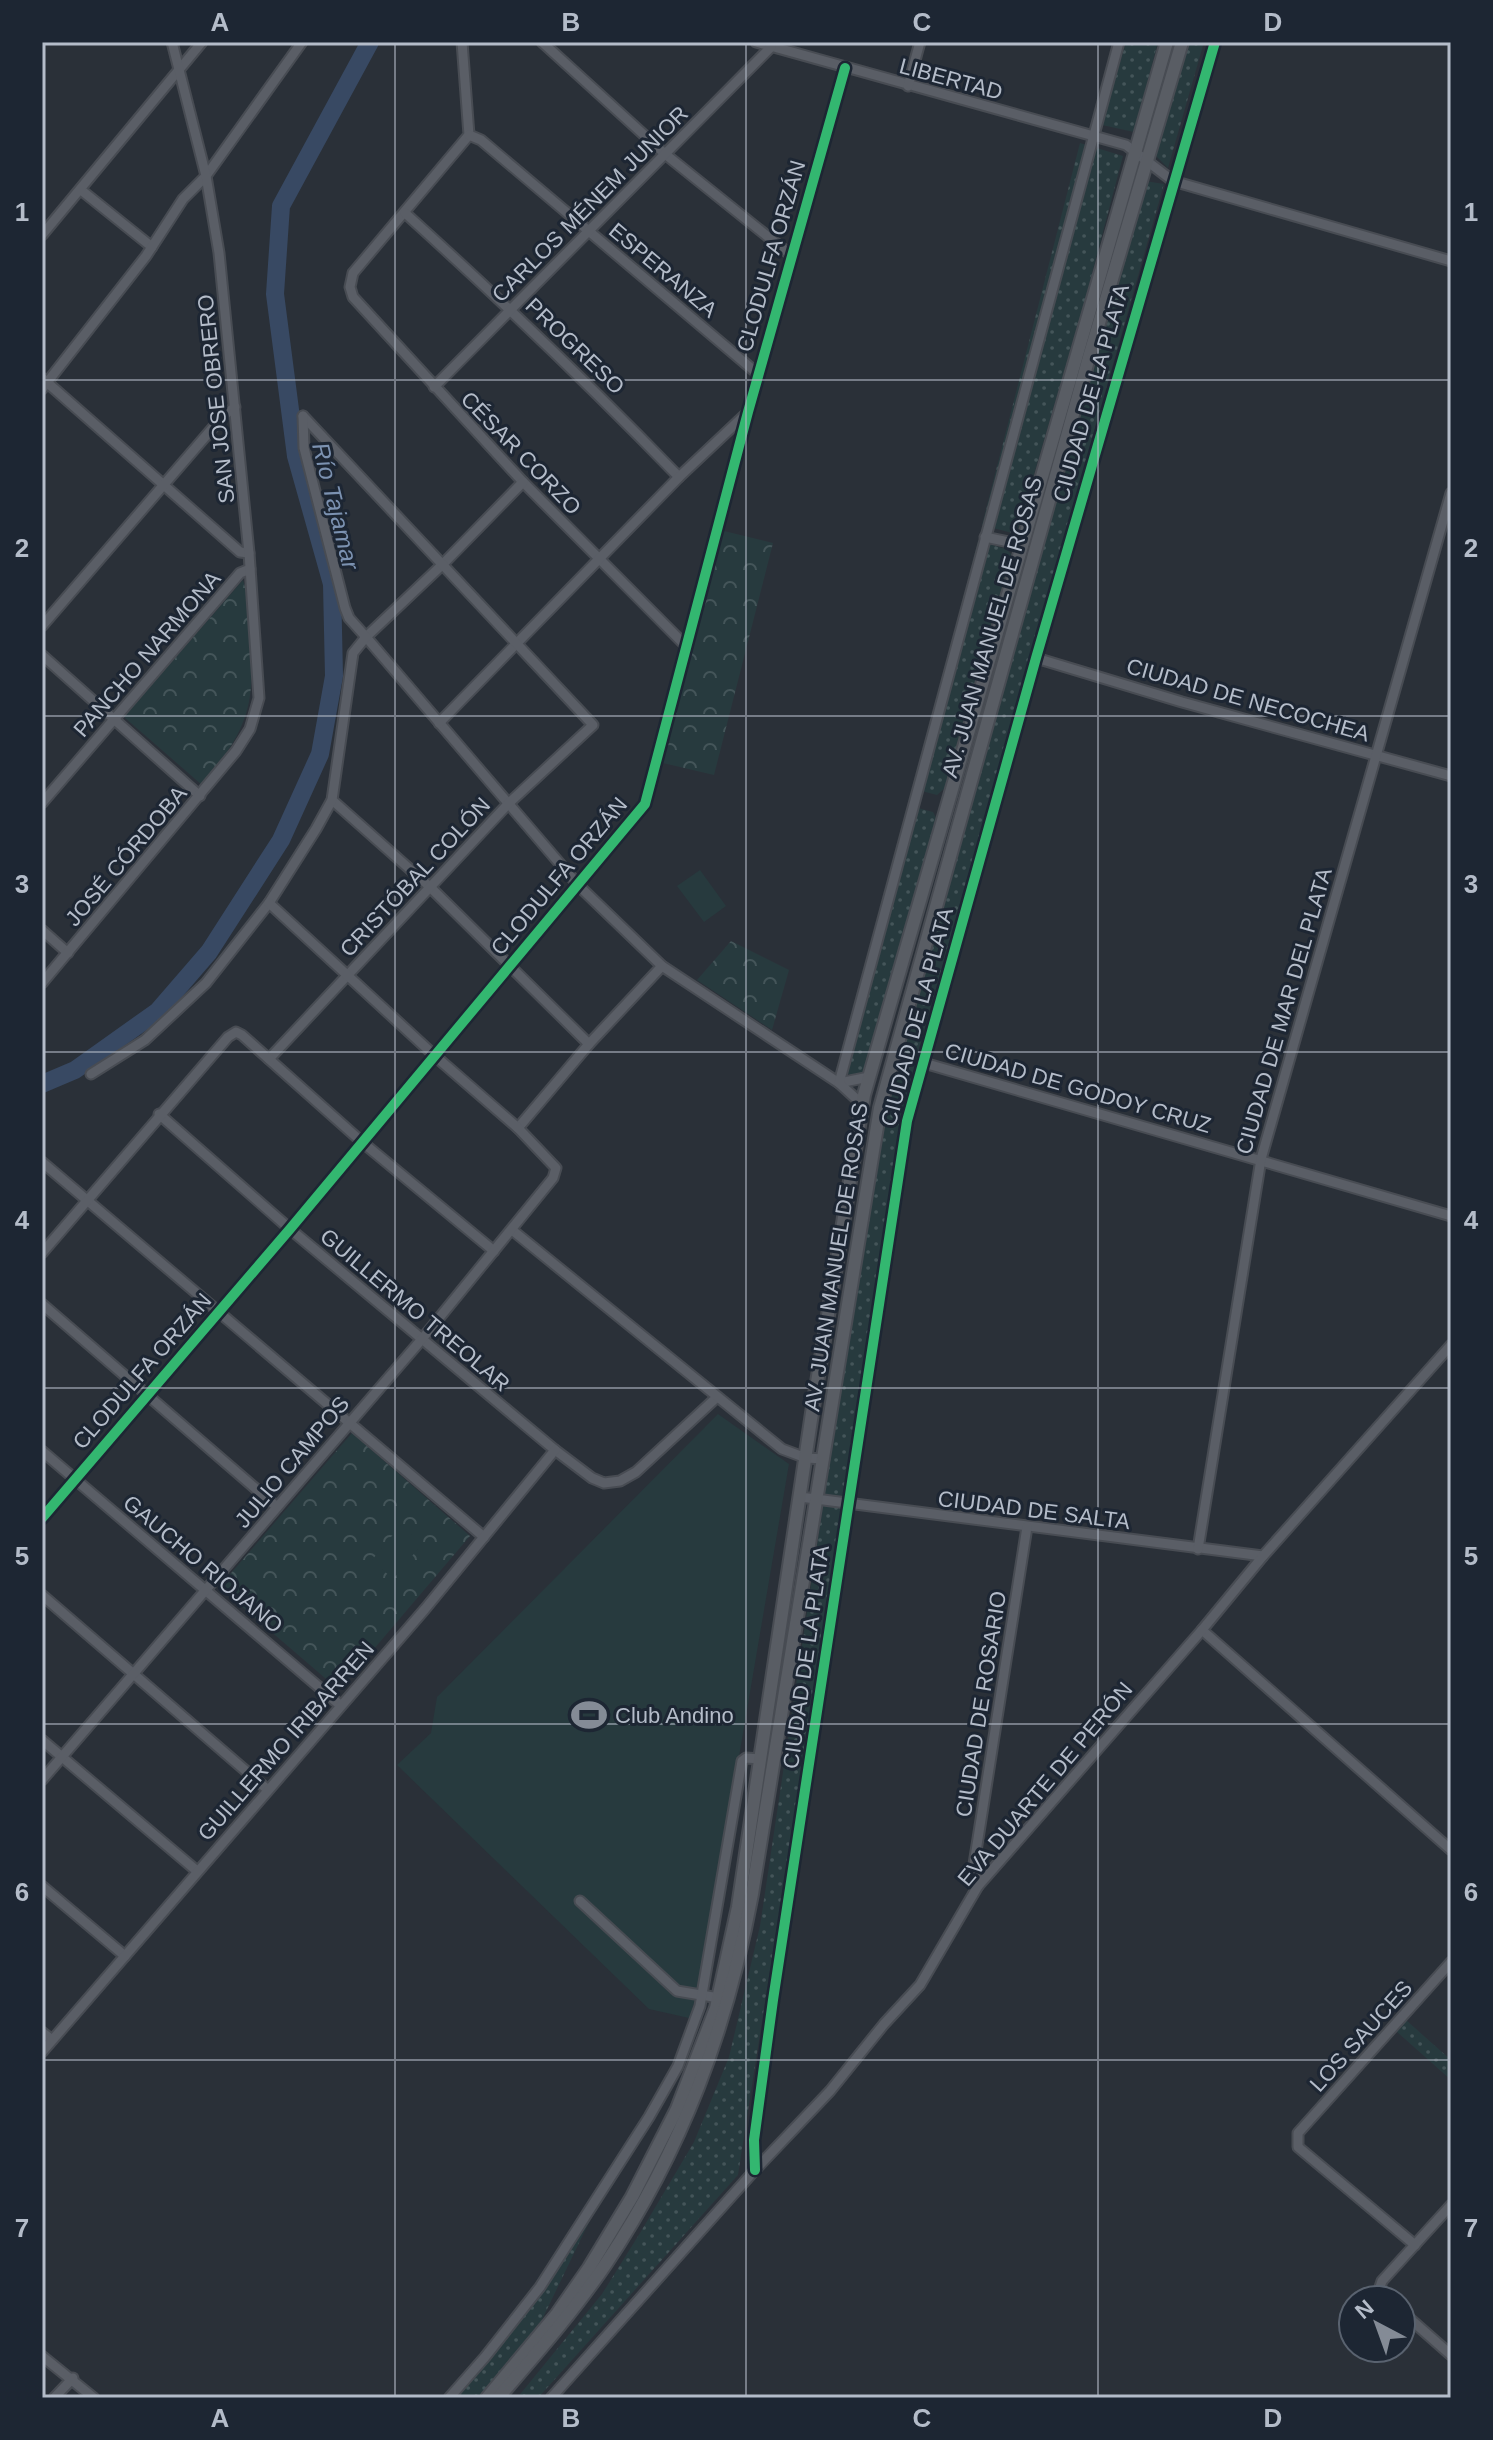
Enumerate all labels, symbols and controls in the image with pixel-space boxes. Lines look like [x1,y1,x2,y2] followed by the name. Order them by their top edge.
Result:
[211,7,230,37] text: A
[562,7,580,37] text: B
[913,7,932,37] text: C
[1264,7,1282,37] text: D
[897,53,1005,105] street label: LIBERTAD
[487,101,693,307] street label: CARLOS MÉNEM JUNIOR
[732,157,810,355] street label: CLODULFA ORZÁN
[15,197,29,227] text: 1
[1464,197,1478,227] text: 1
[604,218,722,323] street label: ESPERANZA
[1048,281,1134,505] street label: CIUDAD DE LA PLATA
[193,293,239,505] street label: SAN JOSE OBRERO
[521,293,629,399] street label: PROGRESO
[456,386,586,520] street label: CÉSAR CORZO
[307,440,365,573] water label: Río Tajamar
[937,474,1047,780] street label: AV. JUAN MANUEL DE ROSAS
[15,533,29,563] text: 2
[1464,533,1478,563] text: 2
[68,566,226,742] street label: PANCHO NARMONA
[1124,653,1373,747] street label: CIUDAD DE NECOCHEA
[60,781,192,931] street label: JOSÉ CÓRDOBA
[335,792,495,962] street label: CRISTÓBAL COLÓN
[486,792,632,960] street label: CLODULFA ORZÁN
[1231,865,1337,1157] street label: CIUDAD DE MAR DEL PLATA
[15,869,29,899] text: 3
[1464,869,1478,899] text: 3
[876,905,958,1129] street label: CIUDAD DE LA PLATA
[942,1038,1214,1138] street label: CIUDAD DE GODOY CRUZ
[799,1101,873,1413] street label: AV. JUAN MANUEL DE ROSAS
[15,1205,30,1235] text: 4
[1464,1205,1479,1235] text: 4
[315,1224,515,1396] street label: GUILLERMO TREOLAR
[68,1288,216,1454] street label: CLODULFA ORZÁN
[230,1391,354,1533] street label: JULIO CAMPOS
[936,1486,1132,1534] street label: CIUDAD DE SALTA
[118,1490,288,1638] street label: GAUCHO RIOJANO
[15,1541,29,1571] text: 5
[1464,1541,1478,1571] text: 5
[778,1543,834,1770] street label: CIUDAD DE LA PLATA
[951,1589,1011,1819] street label: CIUDAD DE ROSARIO
[193,1636,379,1846] street label: GUILLERMO IRIBARREN
[952,1677,1138,1891] street label: EVA DUARTE DE PERÓN
[570,1696,608,1734] sports icon: Club Andino
[615,1703,734,1728] place label: Club Andino
[15,1877,29,1907] text: 6
[1464,1877,1478,1907] text: 6
[1305,1975,1417,2097] street label: LOS SAUCES
[15,2213,29,2243] text: 7
[1464,2213,1478,2243] text: 7
[1337,2284,1417,2364] north arrow
[1350,2295,1378,2324] text: N
[211,2403,230,2433] text: A
[562,2403,580,2433] text: B
[913,2403,932,2433] text: C
[1264,2403,1282,2433] text: D

